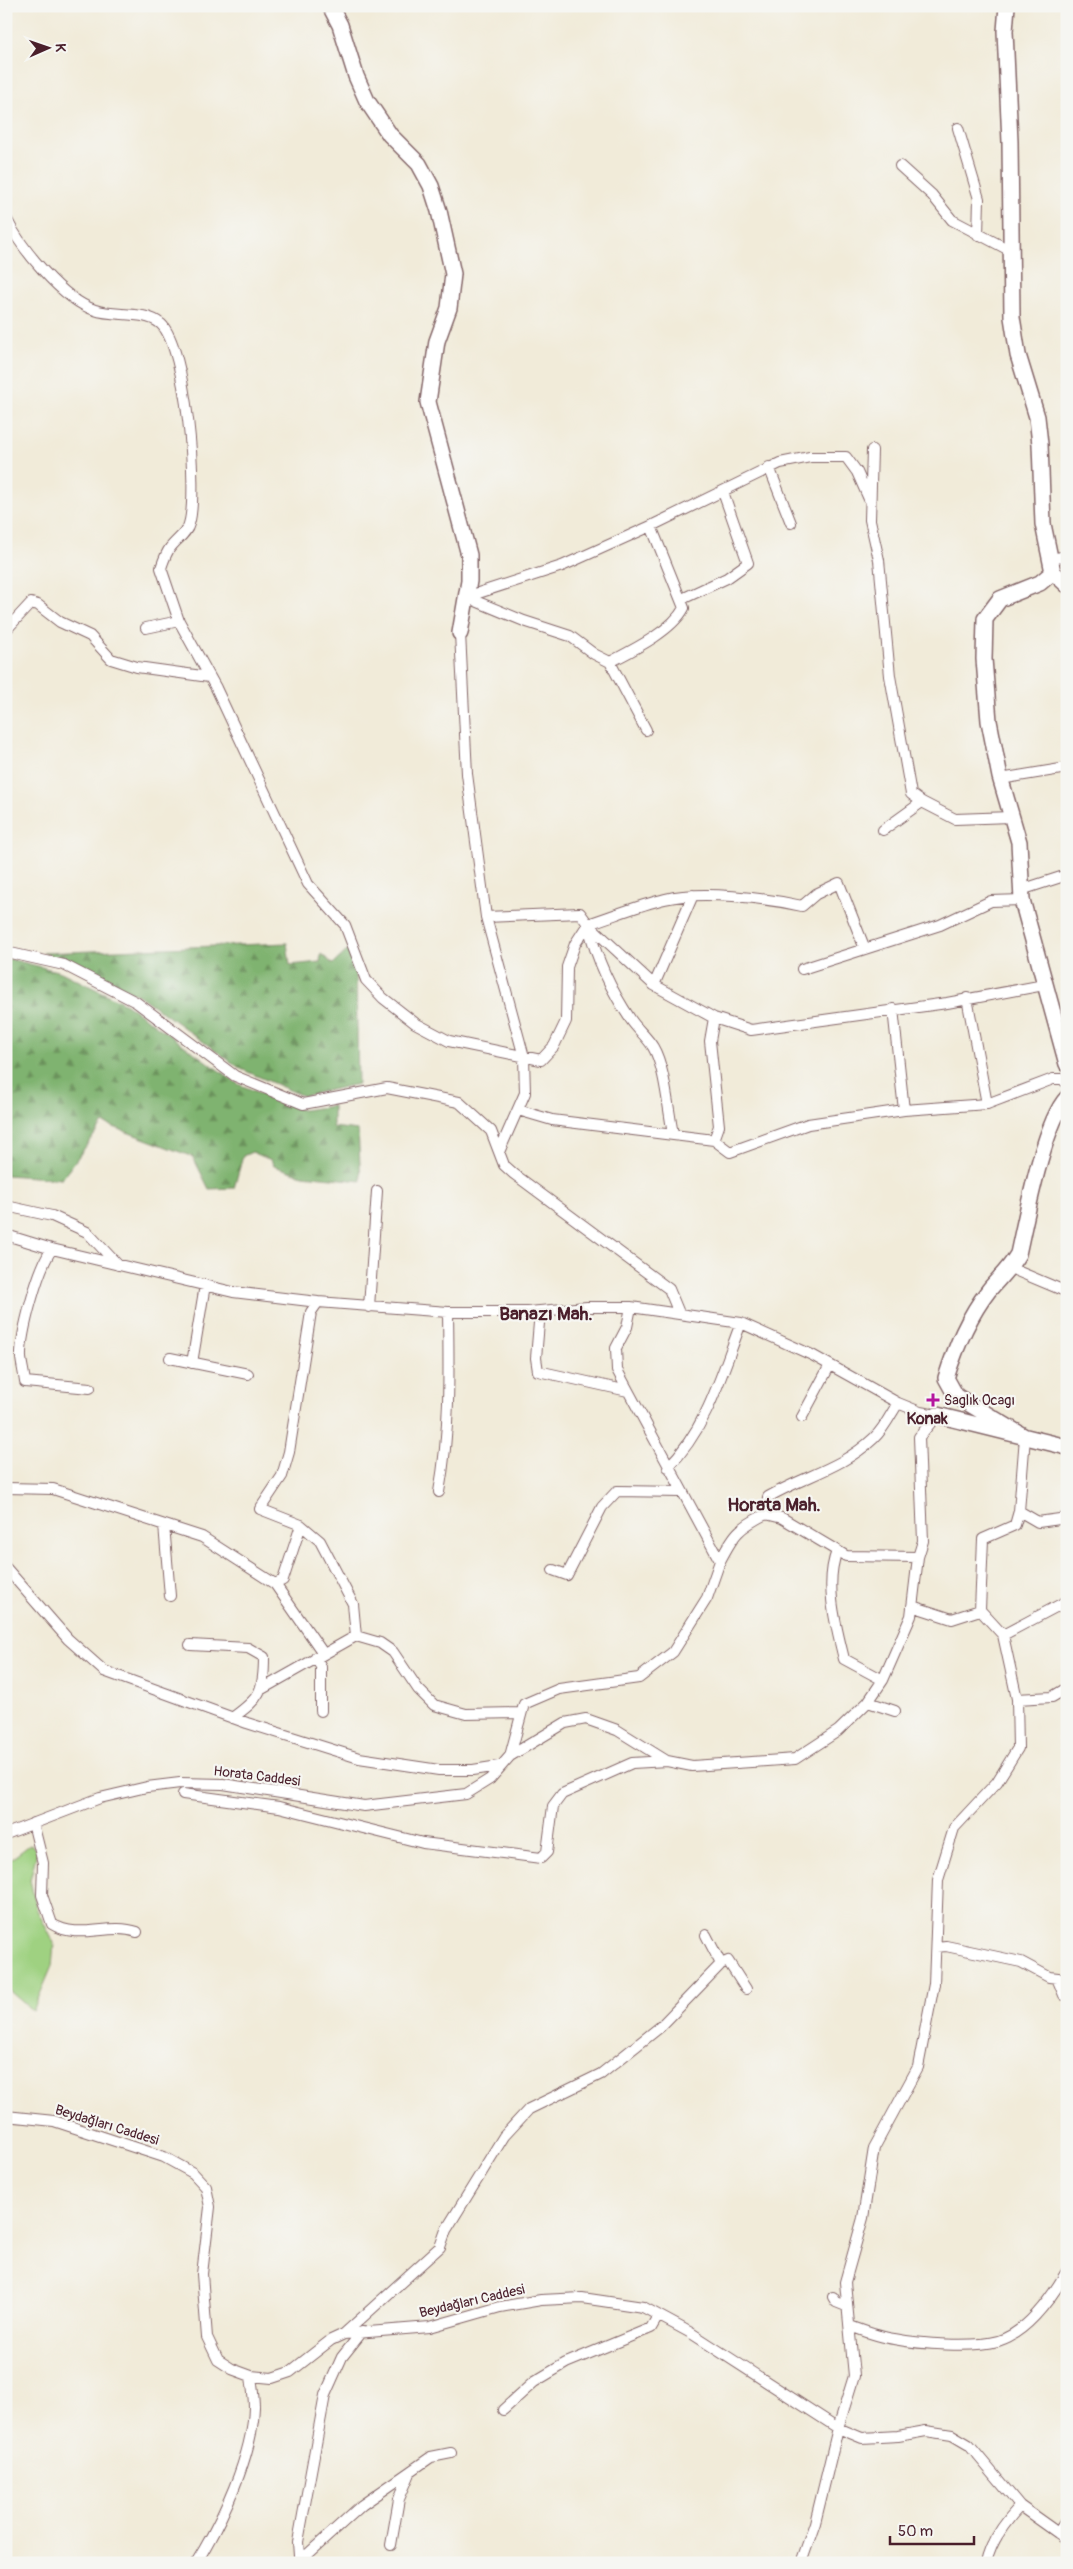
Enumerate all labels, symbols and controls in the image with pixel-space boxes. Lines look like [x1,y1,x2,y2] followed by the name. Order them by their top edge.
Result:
[22,22,72,72] north arrow
[52,43,69,53] text: K
[499,1302,593,1326] district label: Banazı Mah.
[944,1392,1015,1409] place label: Saglık Ocagı
[926,1393,940,1407] marker: Saglık Ocagı
[906,1409,948,1429] district label: Konak
[727,1493,821,1517] district label: Horata Mah.
[213,1762,302,1790] street label: Horata Caddesi
[53,2101,162,2149] street label: Beydağları Caddesi
[418,2280,527,2321] street label: Beydağları Caddesi
[890,2514,974,2546] scale bar
[898,2522,933,2541] text: 50 m

